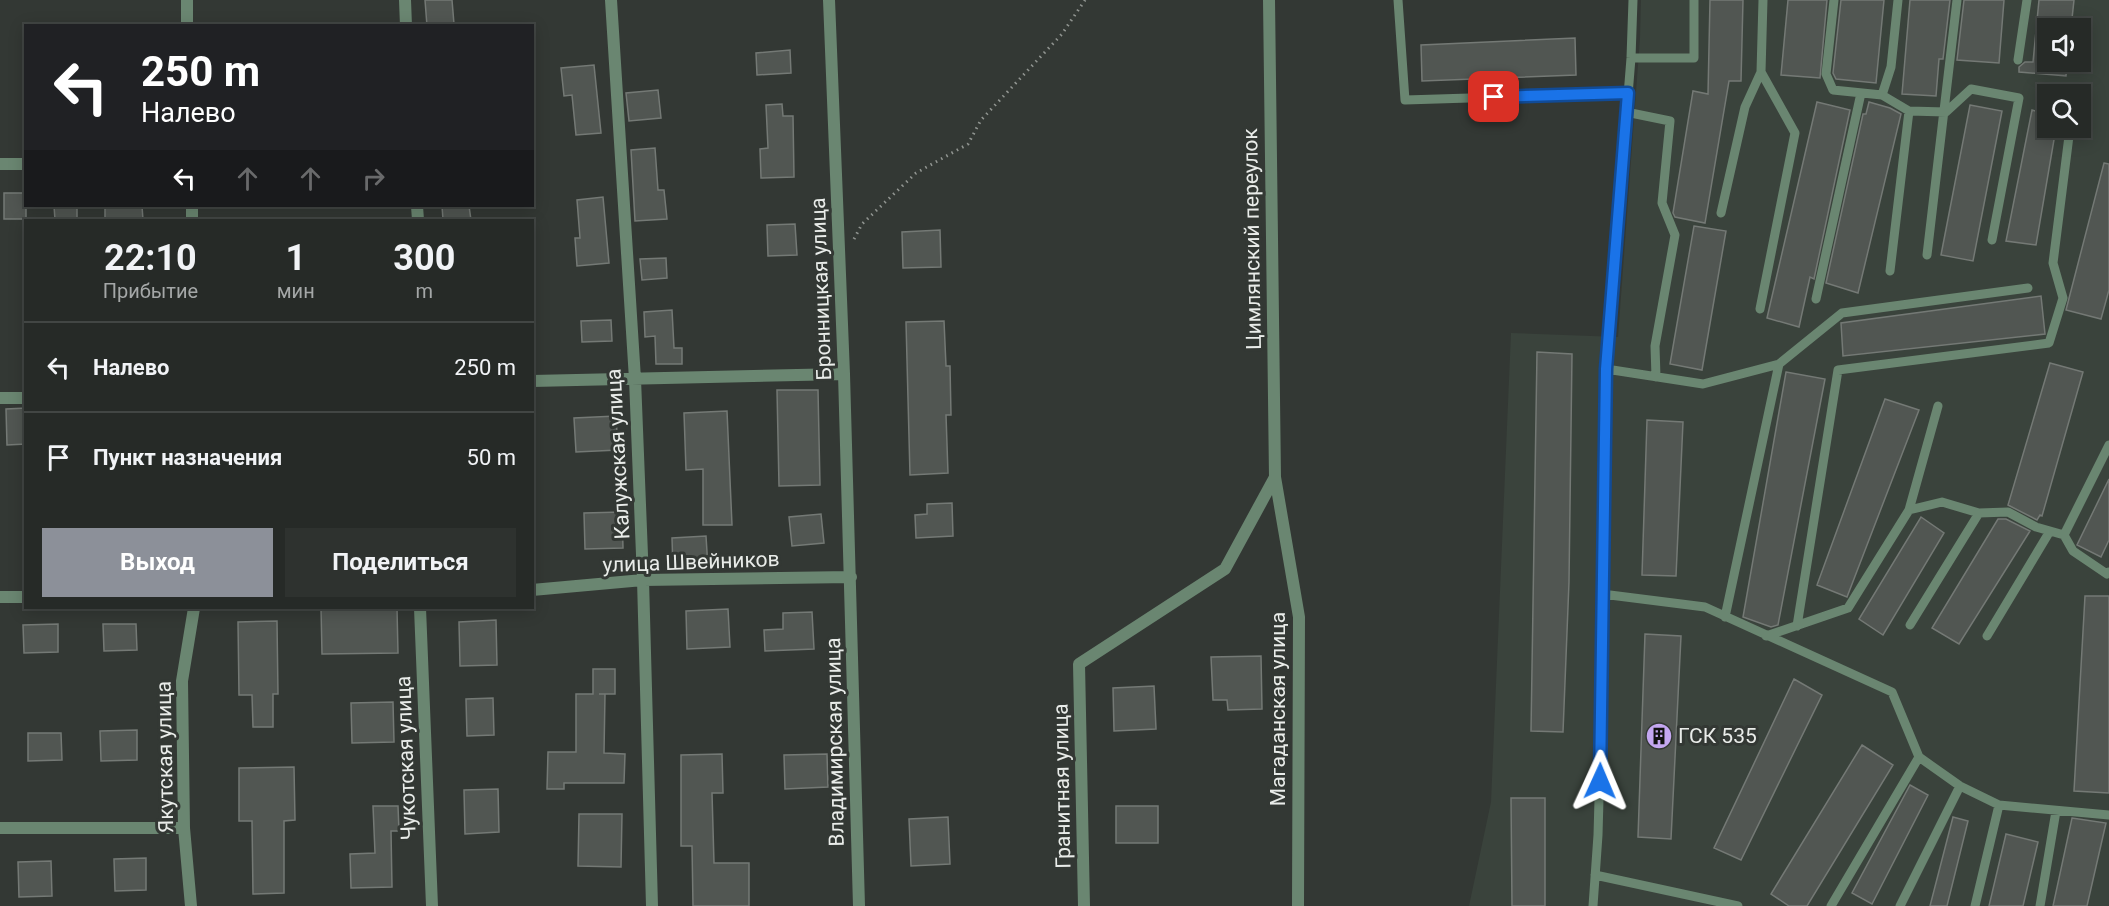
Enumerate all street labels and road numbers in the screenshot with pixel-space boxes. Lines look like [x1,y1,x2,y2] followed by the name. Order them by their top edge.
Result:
[1238,127,1266,350] street label: Цимлянский переулок
[806,197,836,381] street label: Бронницкая улица
[602,368,634,540] street label: Калужская улица
[602,547,780,577] street label: улица Швейников
[1266,612,1290,806] street label: Магаданская улица
[821,637,849,847] street label: Владимирская улица
[391,675,421,841] street label: Чукотская улица
[152,681,178,833] street label: Якутская улица
[1049,703,1075,869] street label: Гранитная улица

